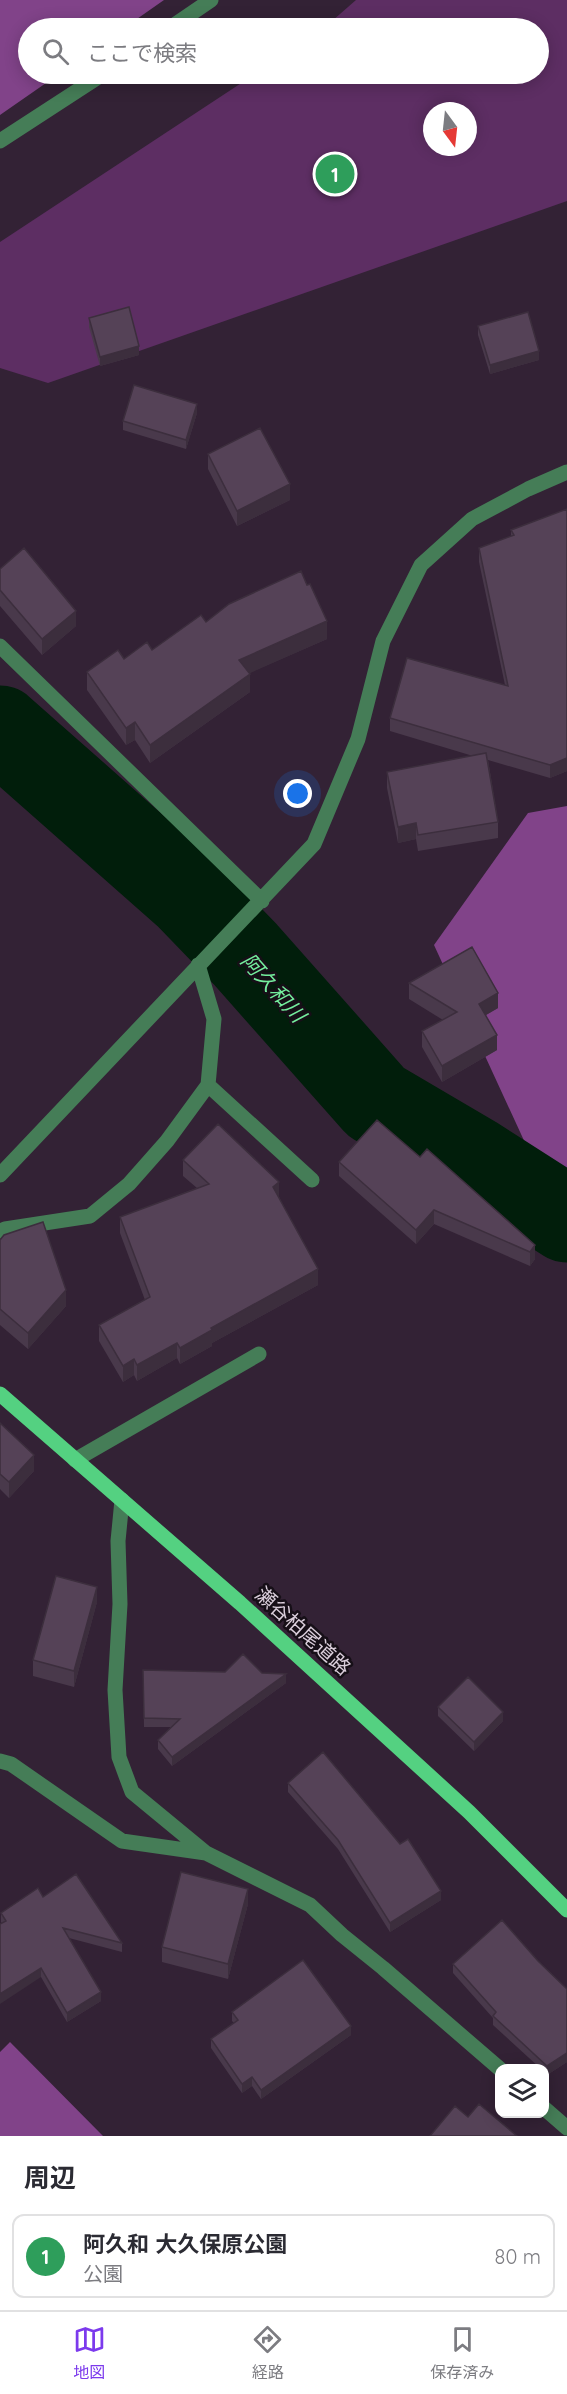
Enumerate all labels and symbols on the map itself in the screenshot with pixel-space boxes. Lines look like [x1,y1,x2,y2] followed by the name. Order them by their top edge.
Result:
[423,102,477,156] north arrow
[316,152,354,196] pin: 1
[283,779,312,808] your location
[236,947,313,1029] water label: 阿久和川
[250,1581,356,1680] street label: 瀬谷柏尾道路

